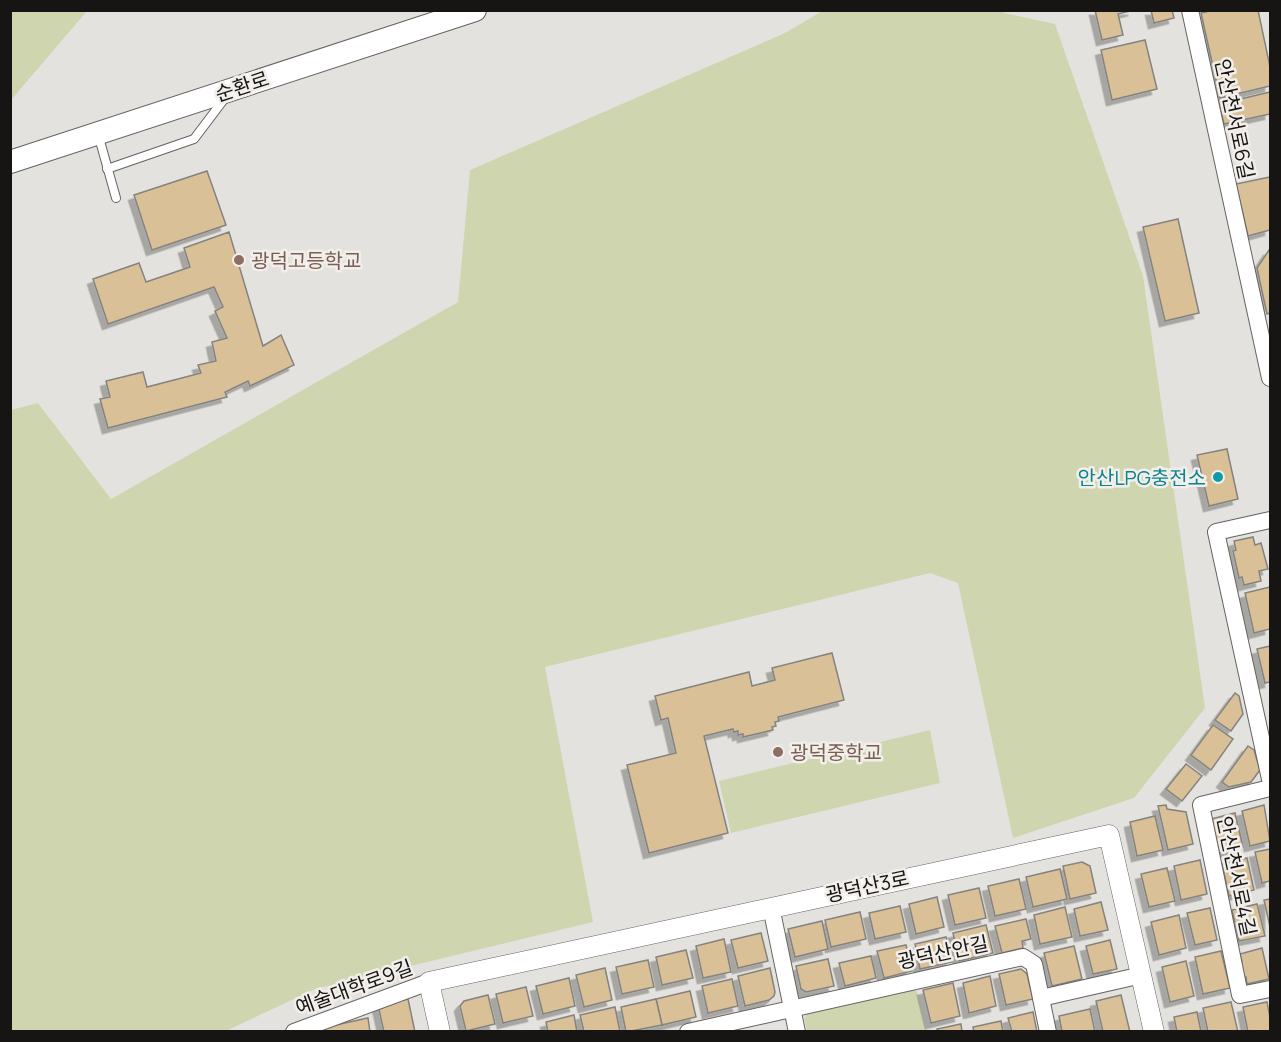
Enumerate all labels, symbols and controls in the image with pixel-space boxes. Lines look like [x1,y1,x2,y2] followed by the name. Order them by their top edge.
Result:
[1209,56,1261,182] street label: 안산천서로6길
[212,65,272,107] street label: 순환로
[251,247,361,274] place label: 광덕고등학교
[232,253,246,267] marker: 광덕고등학교
[1078,464,1206,491] place label: 안산LPG충전소
[1211,470,1225,484] marker: 안산LPG충전소
[790,739,882,766] place label: 광덕중학교
[771,745,785,759] marker: 광덕중학교
[1211,813,1263,939] street label: 안산천서로4길
[823,864,911,908] street label: 광덕산3로
[895,929,991,975] street label: 광덕산안길
[292,953,416,1021] street label: 예술대학로9길

